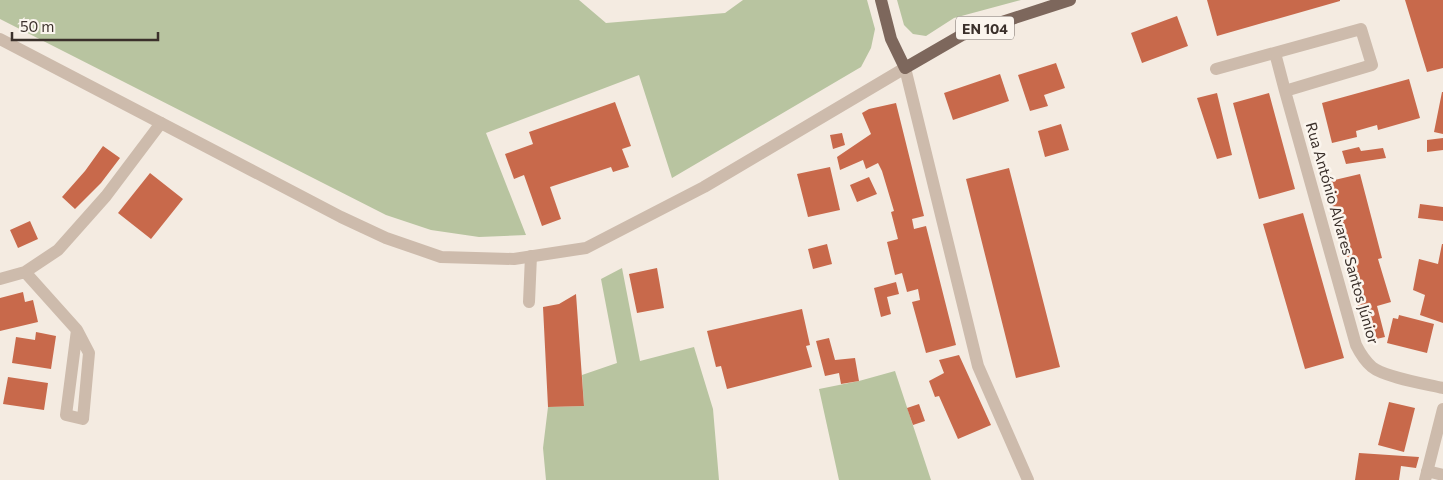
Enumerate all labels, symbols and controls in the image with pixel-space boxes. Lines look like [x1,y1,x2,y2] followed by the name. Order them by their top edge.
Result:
[12,10,159,42] scale bar
[956,16,1014,40] road number: EN 104
[20,17,54,35] text: 50 m
[1303,120,1383,346] street label: Rua António Alvares Santos Júnior

